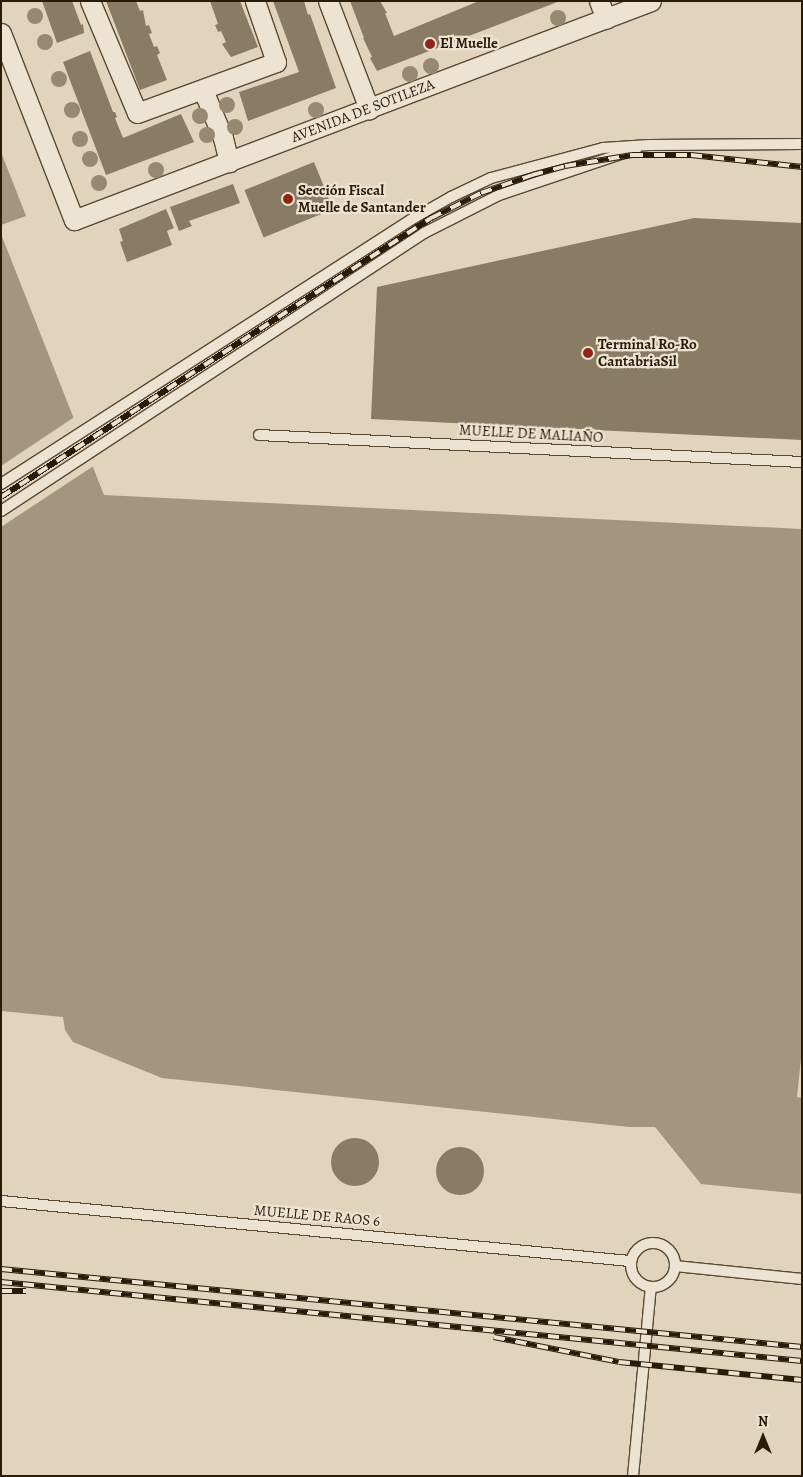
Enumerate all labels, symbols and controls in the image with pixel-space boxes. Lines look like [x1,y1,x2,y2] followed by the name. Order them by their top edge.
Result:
[440,35,498,53] place label: El Muelle
[424,38,436,50] marker: El Muelle
[289,75,437,147] street label: AVENIDA DE SOTILEZA
[298,181,426,216] place label: Sección Fiscal Muelle de Santander
[282,193,294,205] marker: Sección Fiscal Muelle de Santander
[598,335,697,370] place label: Terminal Ro-Ro CantabriaSil
[582,347,594,359] marker: Terminal Ro-Ro CantabriaSil
[458,421,604,447] street label: MUELLE DE MALIAÑO
[253,1202,381,1230] street label: MUELLE DE RAOS 6
[738,1412,788,1462] north arrow
[758,1412,768,1431] text: N

